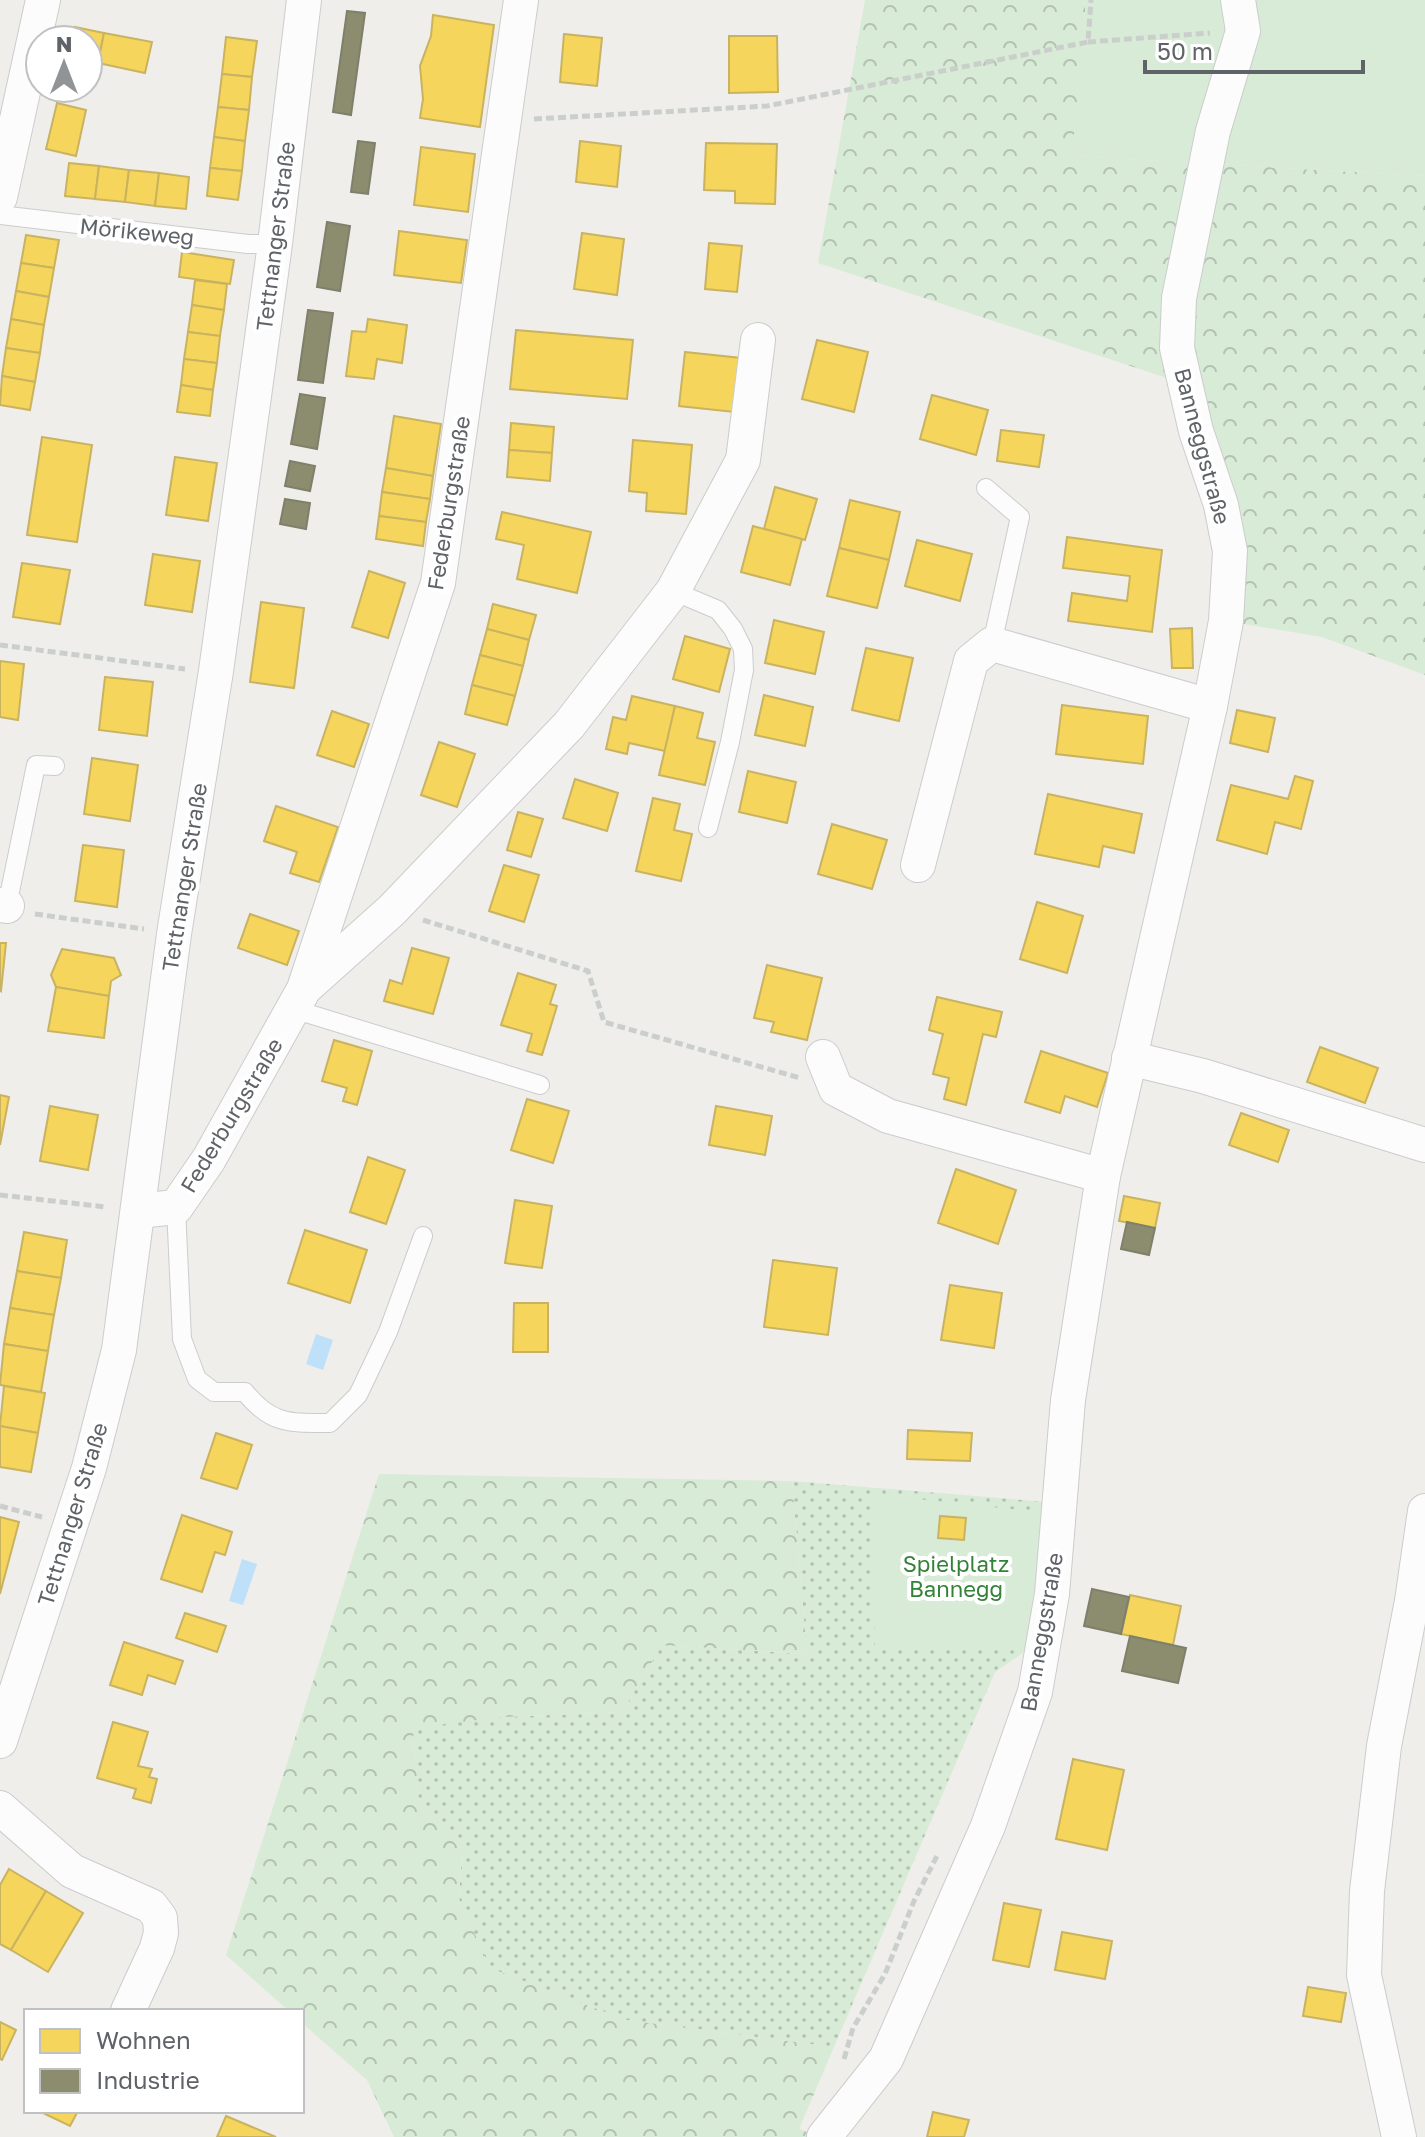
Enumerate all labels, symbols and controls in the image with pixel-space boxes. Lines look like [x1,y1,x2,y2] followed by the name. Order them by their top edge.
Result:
[24,24,104,104] north arrow
[1145,24,1363,74] scale bar
[56,30,72,57] text: N
[1157,36,1213,65] text: 50 m
[250,140,300,332] street label: Tettnanger Straße
[78,212,196,250] street label: Mörikeweg
[1169,365,1237,527] street label: Banneggstraße
[421,414,475,592] street label: Federburgstraße
[156,781,212,973] street label: Tettnanger Straße
[174,1033,288,1197] street label: Federburgstraße
[31,1419,113,1609] street label: Tettnanger Straße
[903,1550,1009,1602] park label: Spielplatz Bannegg
[1014,1550,1068,1714] street label: Banneggstraße
[24,2009,304,2113] legend
[96,2025,191,2054] text: Wohnen
[96,2065,200,2094] text: Industrie

